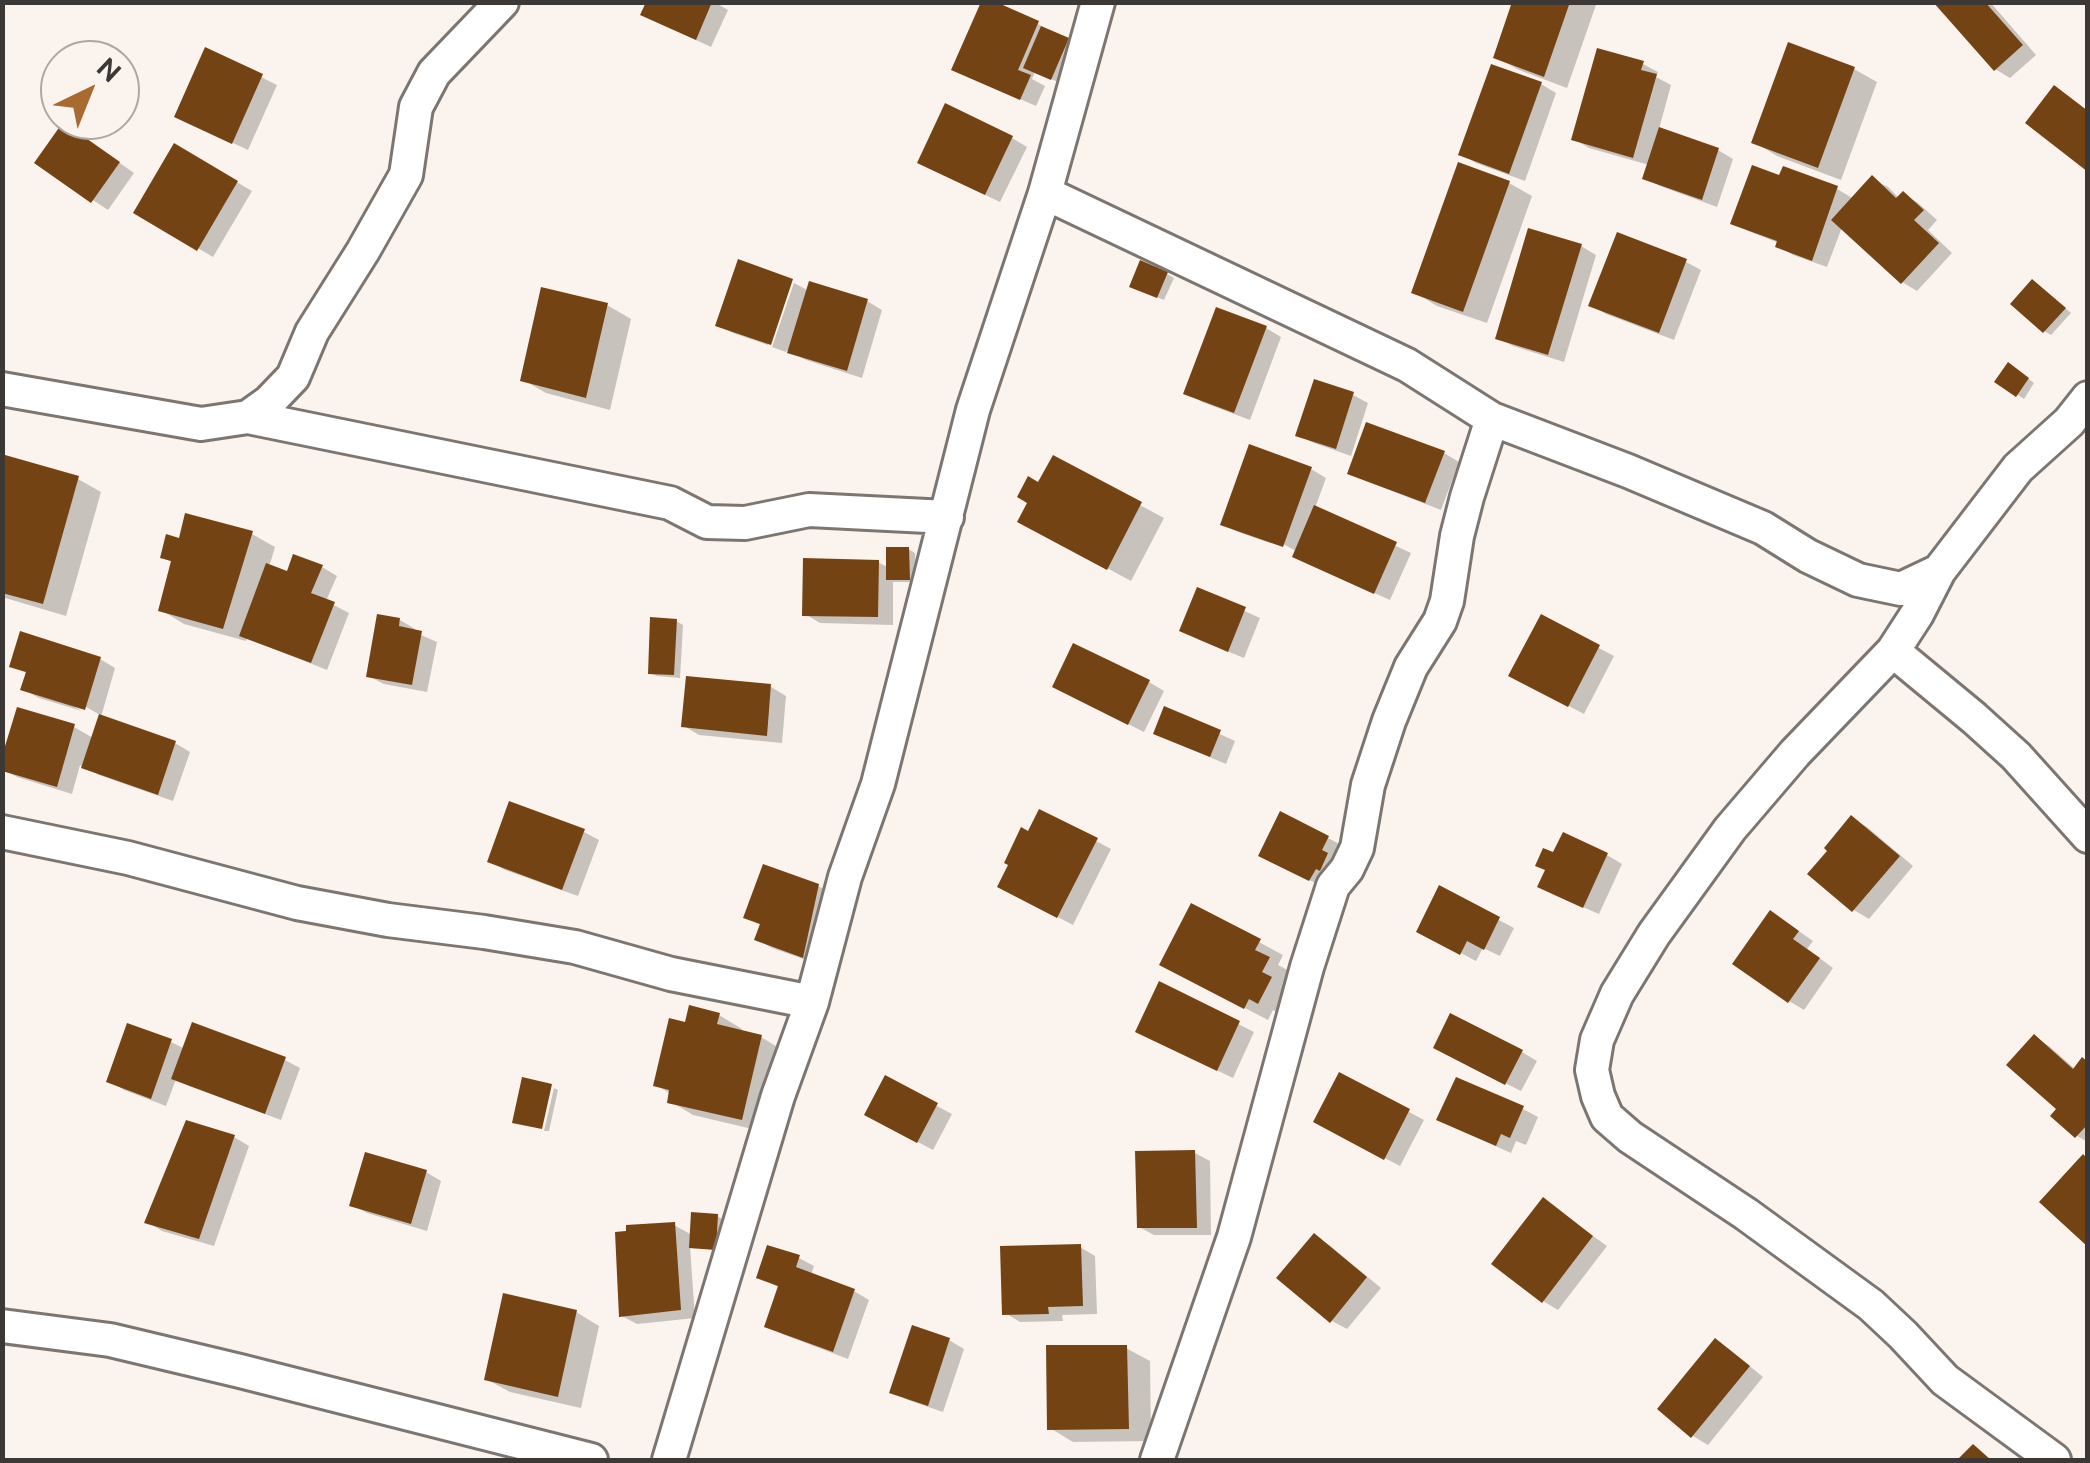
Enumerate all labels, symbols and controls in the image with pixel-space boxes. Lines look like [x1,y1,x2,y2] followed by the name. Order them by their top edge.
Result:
[40,40,140,140] north arrow
[91,51,128,88] text: N

